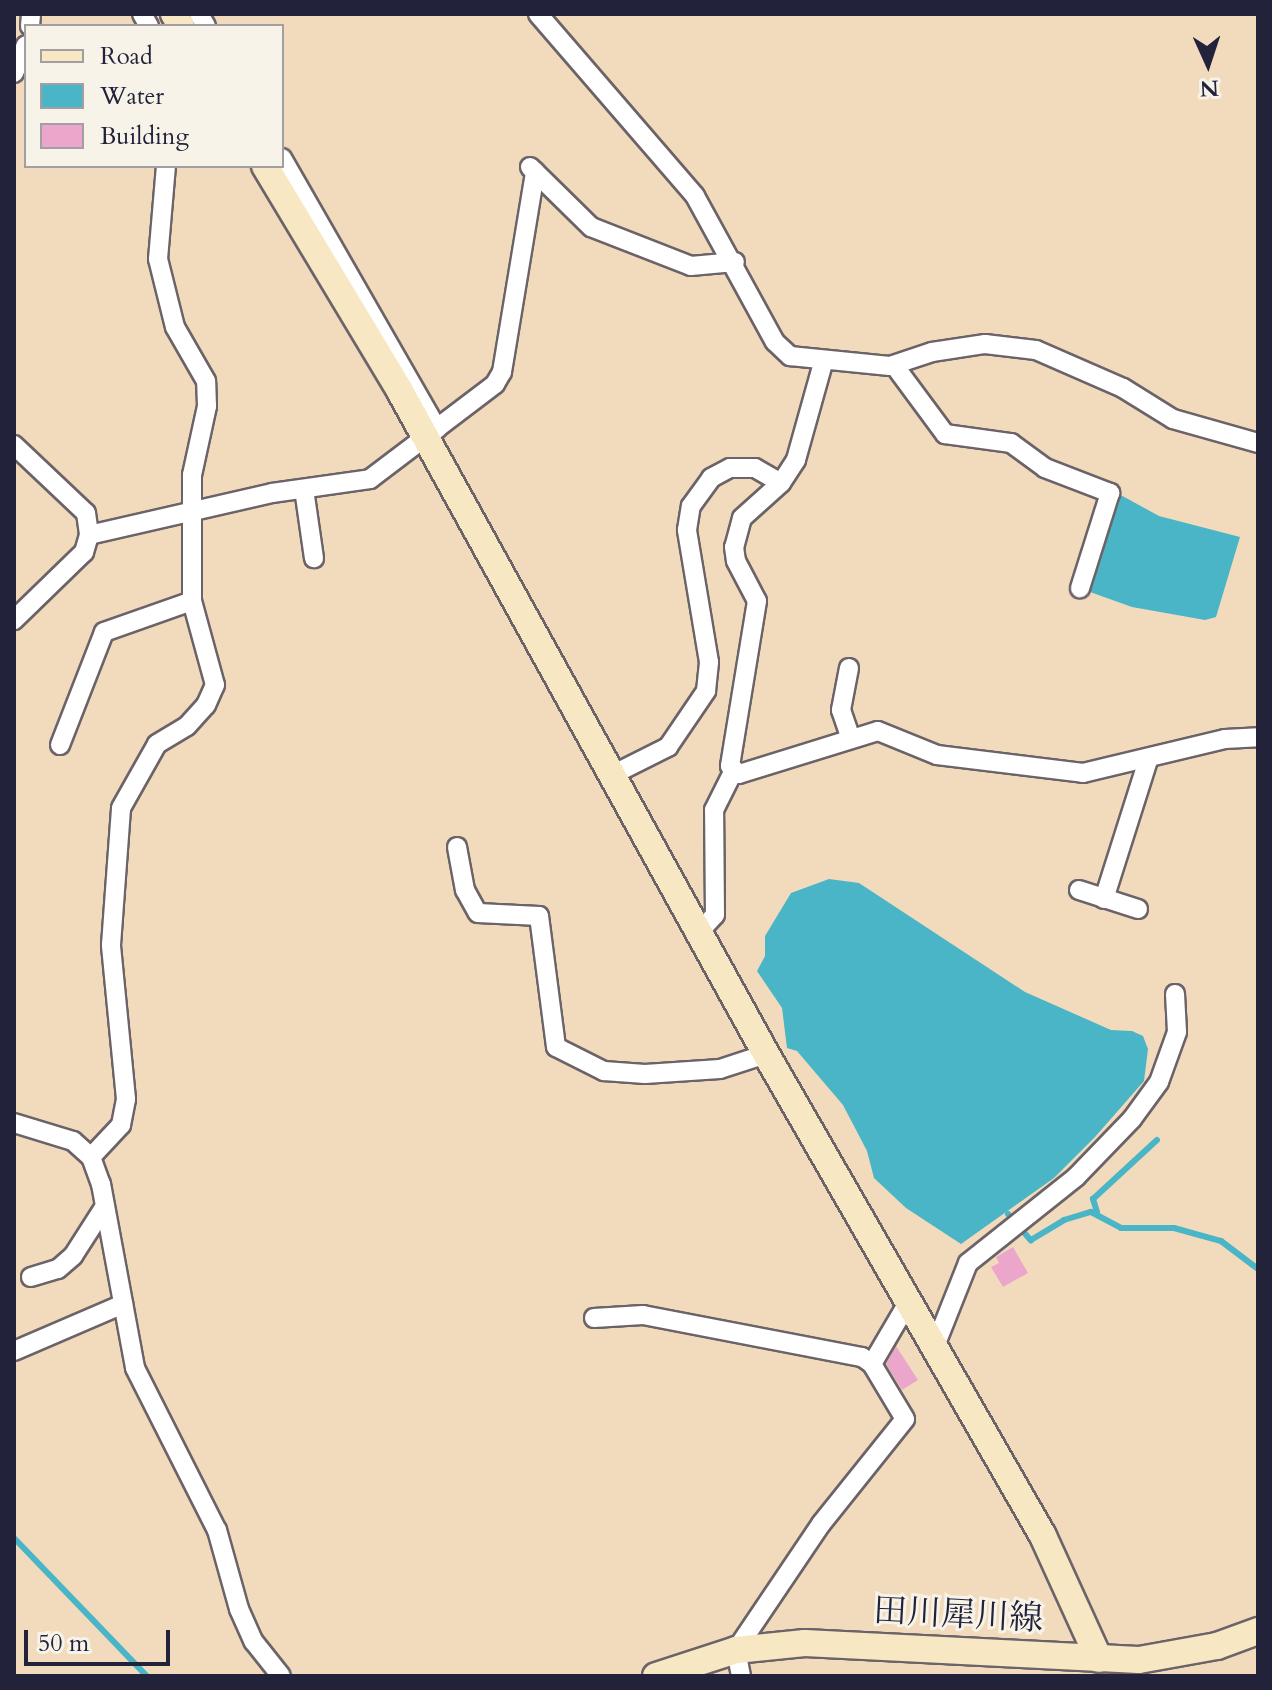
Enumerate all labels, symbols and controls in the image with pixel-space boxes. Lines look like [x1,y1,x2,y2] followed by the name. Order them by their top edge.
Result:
[24,24,284,168] legend
[1168,24,1248,104] north arrow
[100,40,153,73] text: Road
[1199,72,1220,103] text: N
[100,80,164,113] text: Water
[100,120,189,153] text: Building
[872,1590,1044,1640] street label: 田川犀川線
[28,1614,174,1664] scale bar
[38,1627,89,1660] text: 50 m

